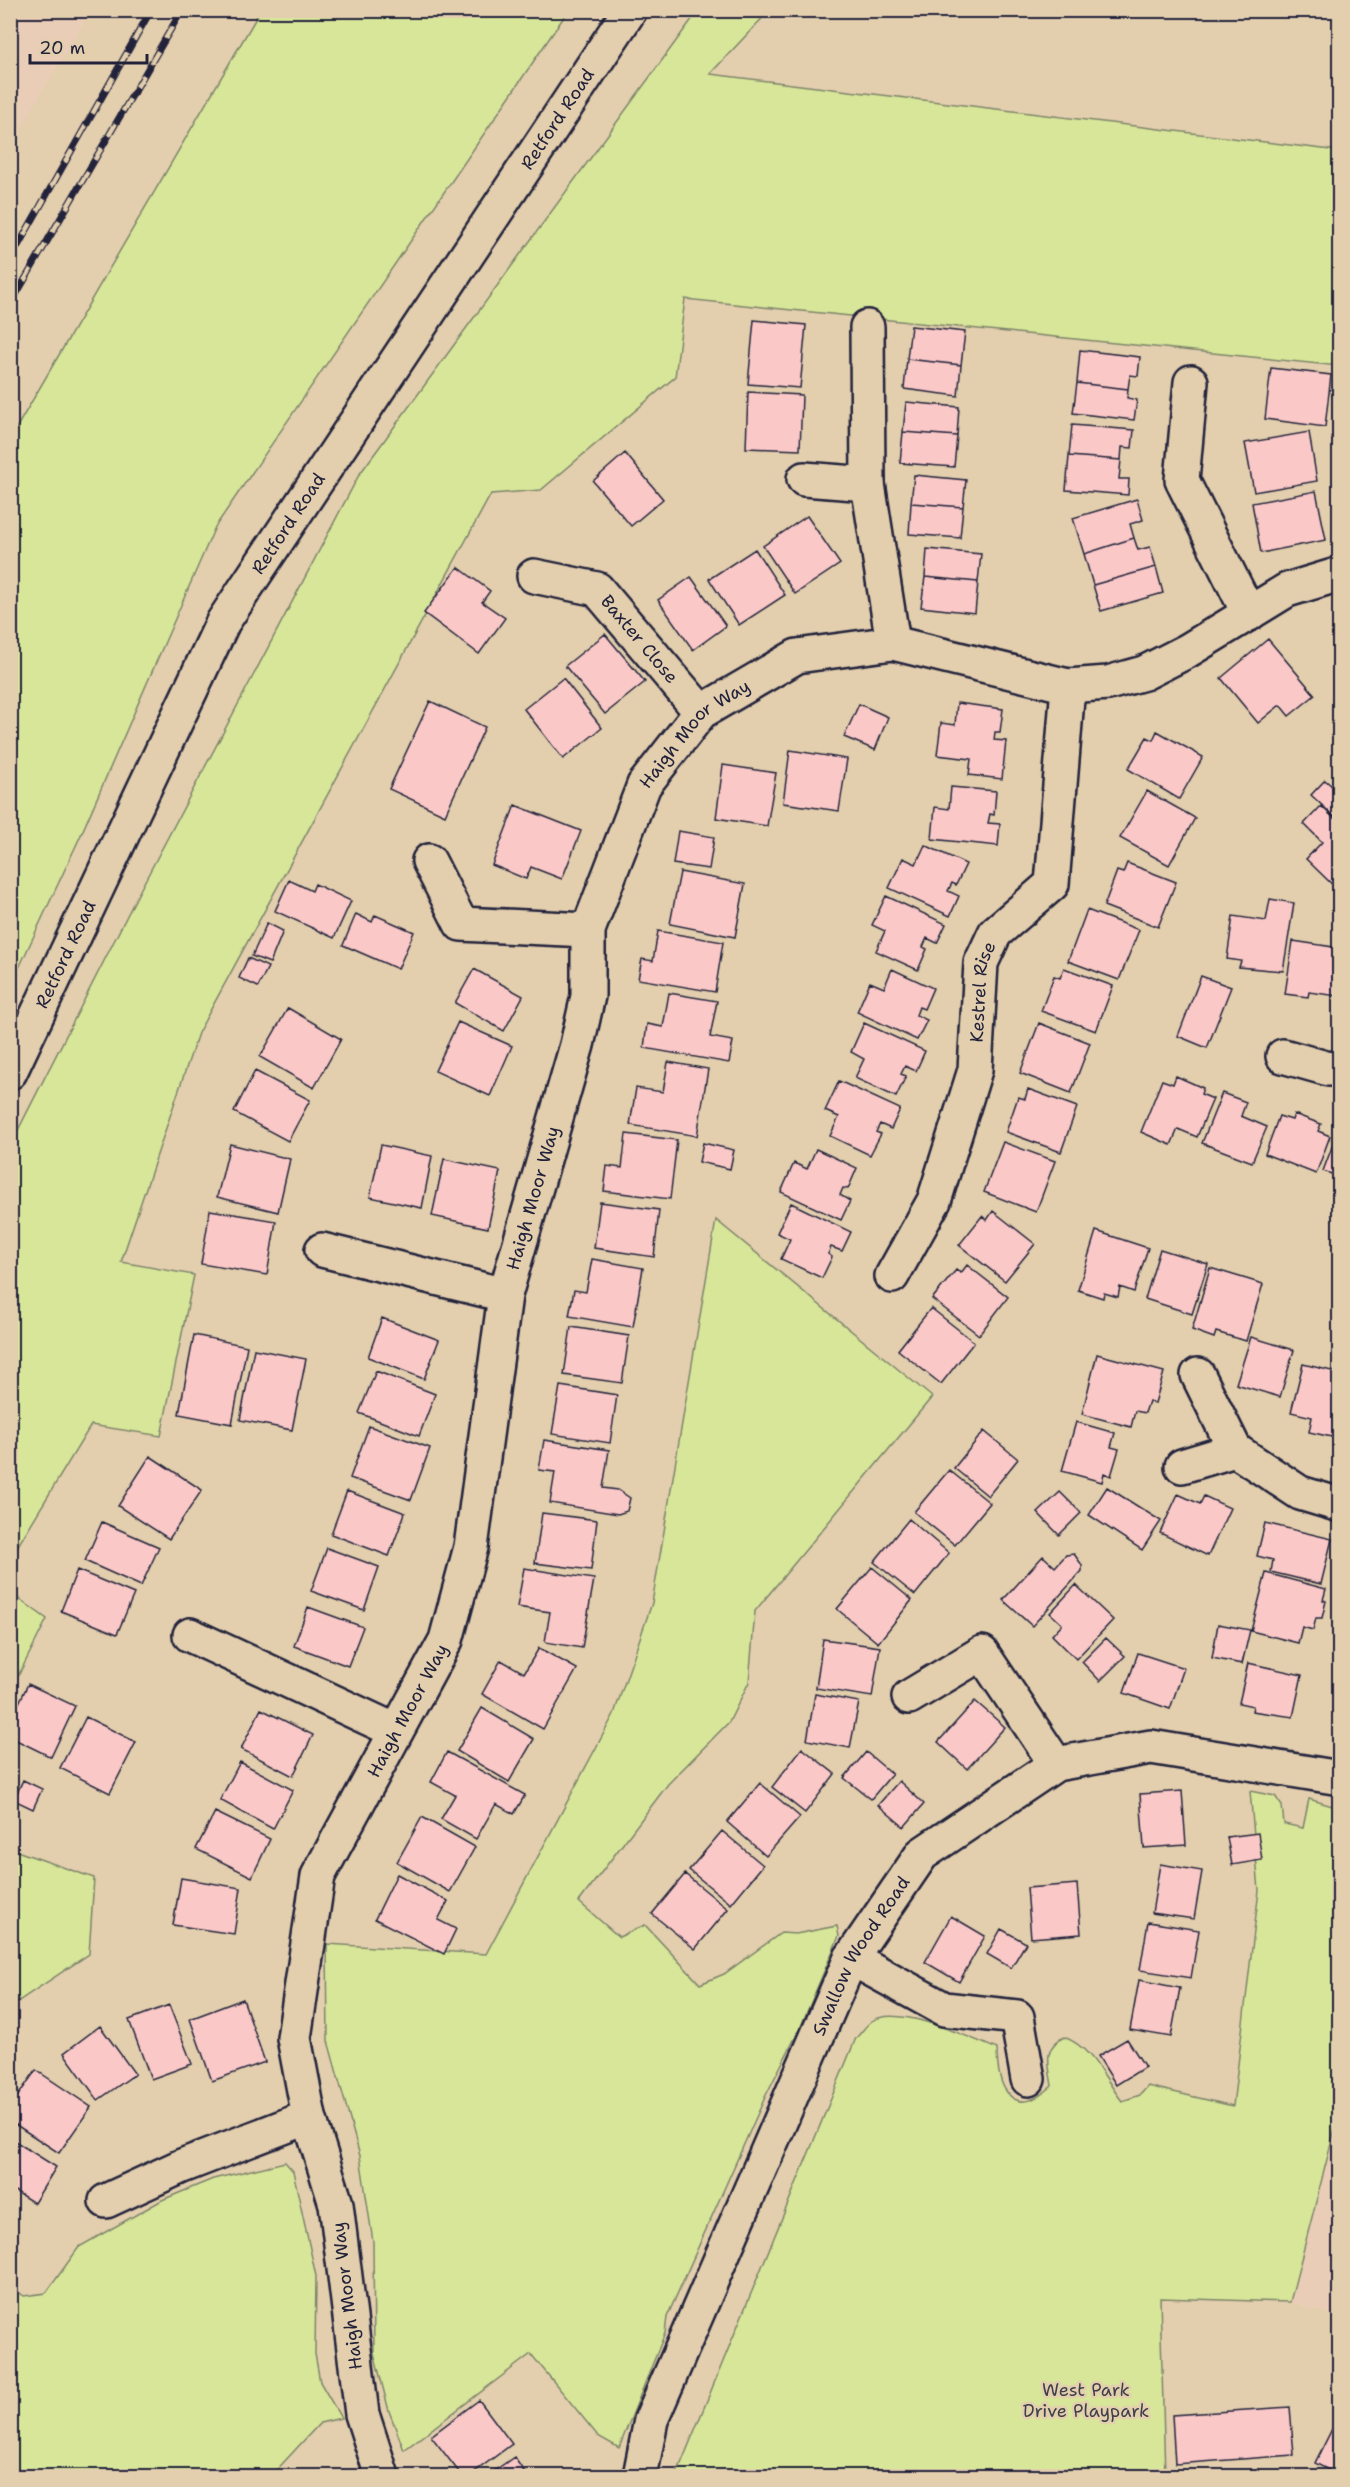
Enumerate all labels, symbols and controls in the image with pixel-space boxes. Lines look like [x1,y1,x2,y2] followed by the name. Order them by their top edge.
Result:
[30,27,147,65] scale bar
[39,36,85,60] text: 20 m
[515,64,600,174] street label: Retford Road
[246,468,331,579] street label: Retford Road
[595,590,684,688] street label: Baxter Close
[634,674,754,793] street label: Haigh Moor Way
[30,897,101,1012] street label: Retford Road
[965,937,1001,1043] street label: Kestrel Rise
[501,1123,565,1273] street label: Haigh Moor Way
[362,1640,454,1782] street label: Haigh Moor Way
[807,1872,915,2039] street label: Swallow Wood Road
[326,2221,368,2371] street label: Haigh Moor Way
[1023,2378,1149,2423] park label: West Park Drive Playpark

